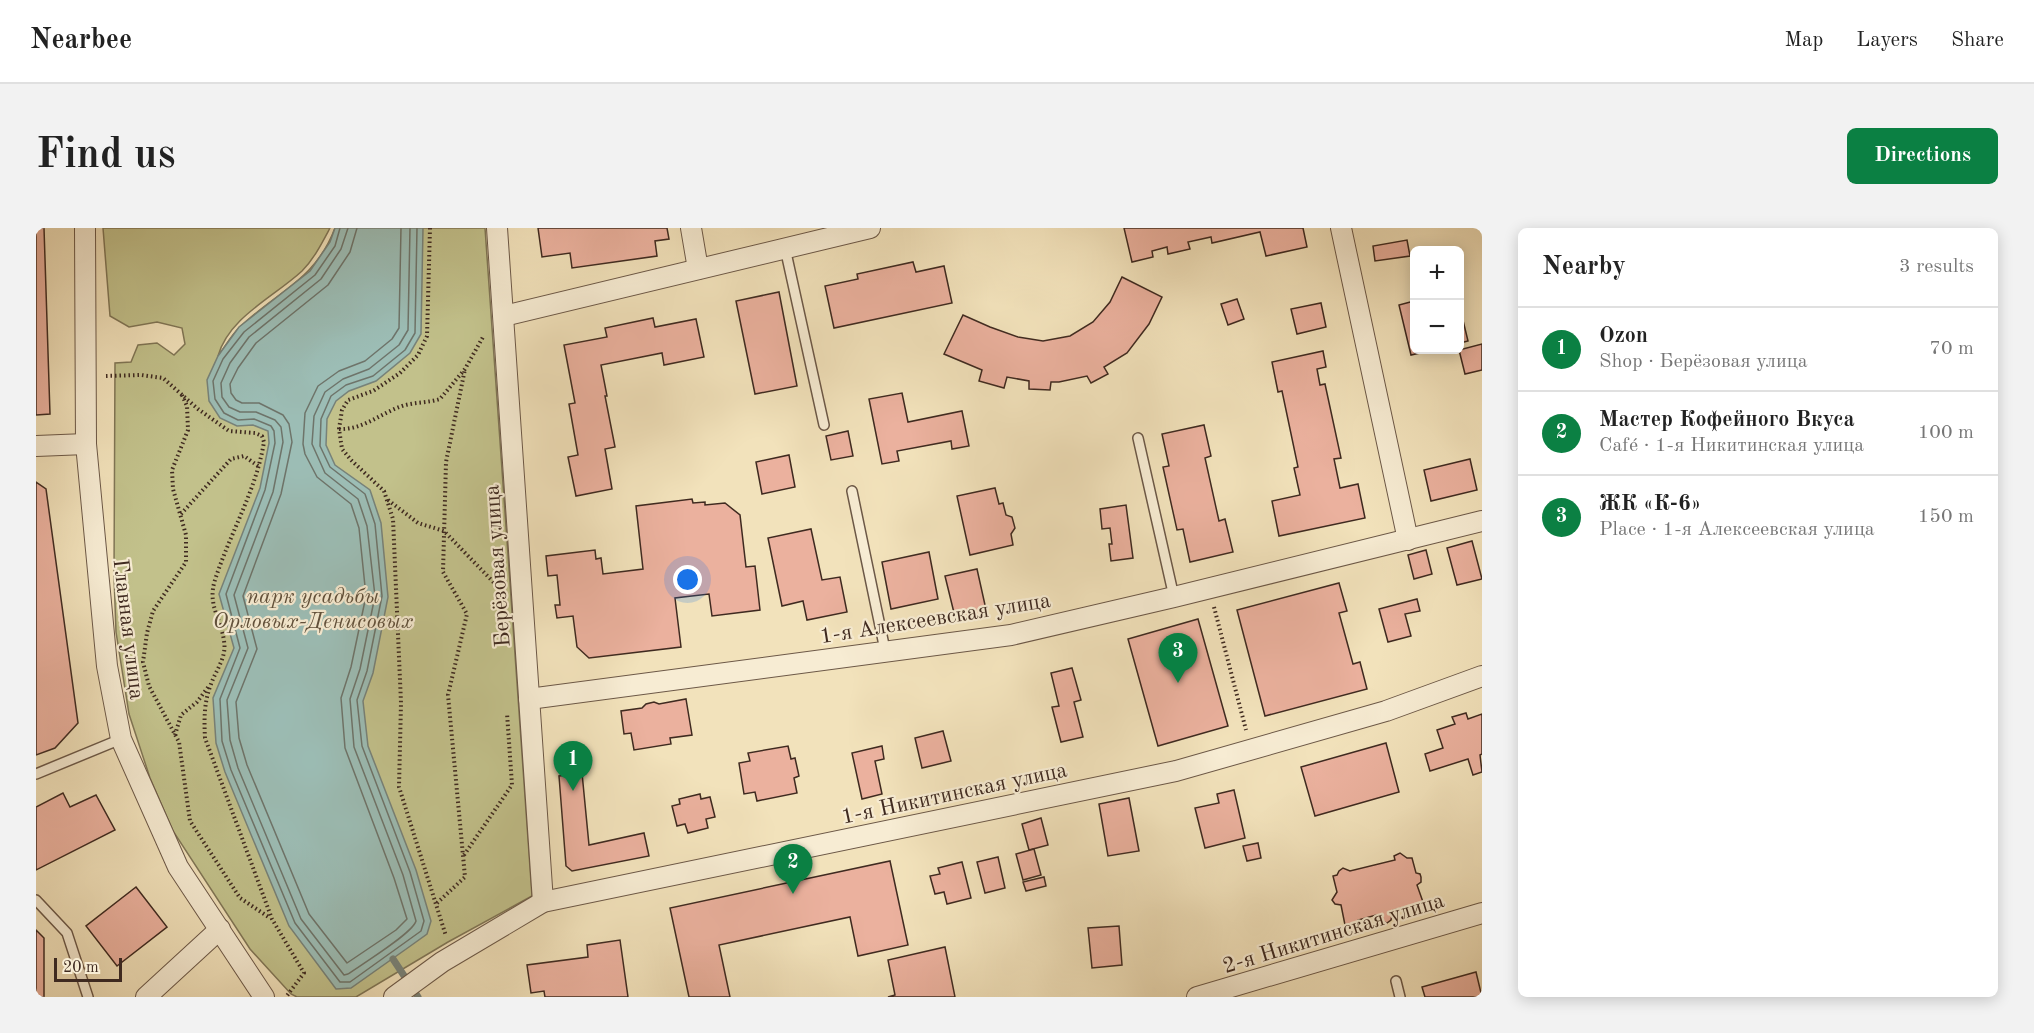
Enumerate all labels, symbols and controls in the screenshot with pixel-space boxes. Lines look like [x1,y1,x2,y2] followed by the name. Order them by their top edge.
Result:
[30,27,132,55] text: Nearbee
[1784,30,1823,51] text: Map
[1856,30,1918,51] text: Layers
[1951,30,2004,51] text: Share
[1847,128,1998,184] button: Directions
[36,135,175,177] text: Find us
[1410,246,1464,354] map controls
[1410,246,1464,300] button: +
[1542,254,1626,280] text: Nearby
[1899,257,1974,277] text: 3 results
[1410,300,1464,354] button: −
[1599,325,1648,347] text: Ozon
[1556,339,1567,359] text: 1
[1929,339,1974,359] text: 70 m
[1599,352,1808,372] text: Shop · Берёзовая улица
[1599,409,1855,431] text: Мастер Кофейного Вкуса
[1556,423,1567,443] text: 2
[1918,423,1974,443] text: 100 m
[1599,436,1864,456] text: Café · 1-я Никитинская улица
[481,484,515,648] street label: Берёзовая улица
[1599,493,1701,515] text: ЖК «К-6»
[1556,507,1567,527] text: 3
[1918,507,1974,527] text: 150 m
[1599,520,1875,540] text: Place · 1-я Алексеевская улица
[108,558,148,701] street label: Главная улица
[673,565,702,594] your location
[213,586,413,633] park label: парк усадьбы Орловых-Денисовых
[818,590,1052,648] street label: 1-я Алексеевская улица
[1158,634,1198,683] pin: 3
[554,742,592,791] pin: 1
[840,759,1069,829] street label: 1-я Никитинская улица
[774,844,813,894] pin: 2
[1220,890,1447,978] street label: 2-я Никитинская улица
[54,955,122,982] scale bar
[63,960,99,976] text: 20 m

